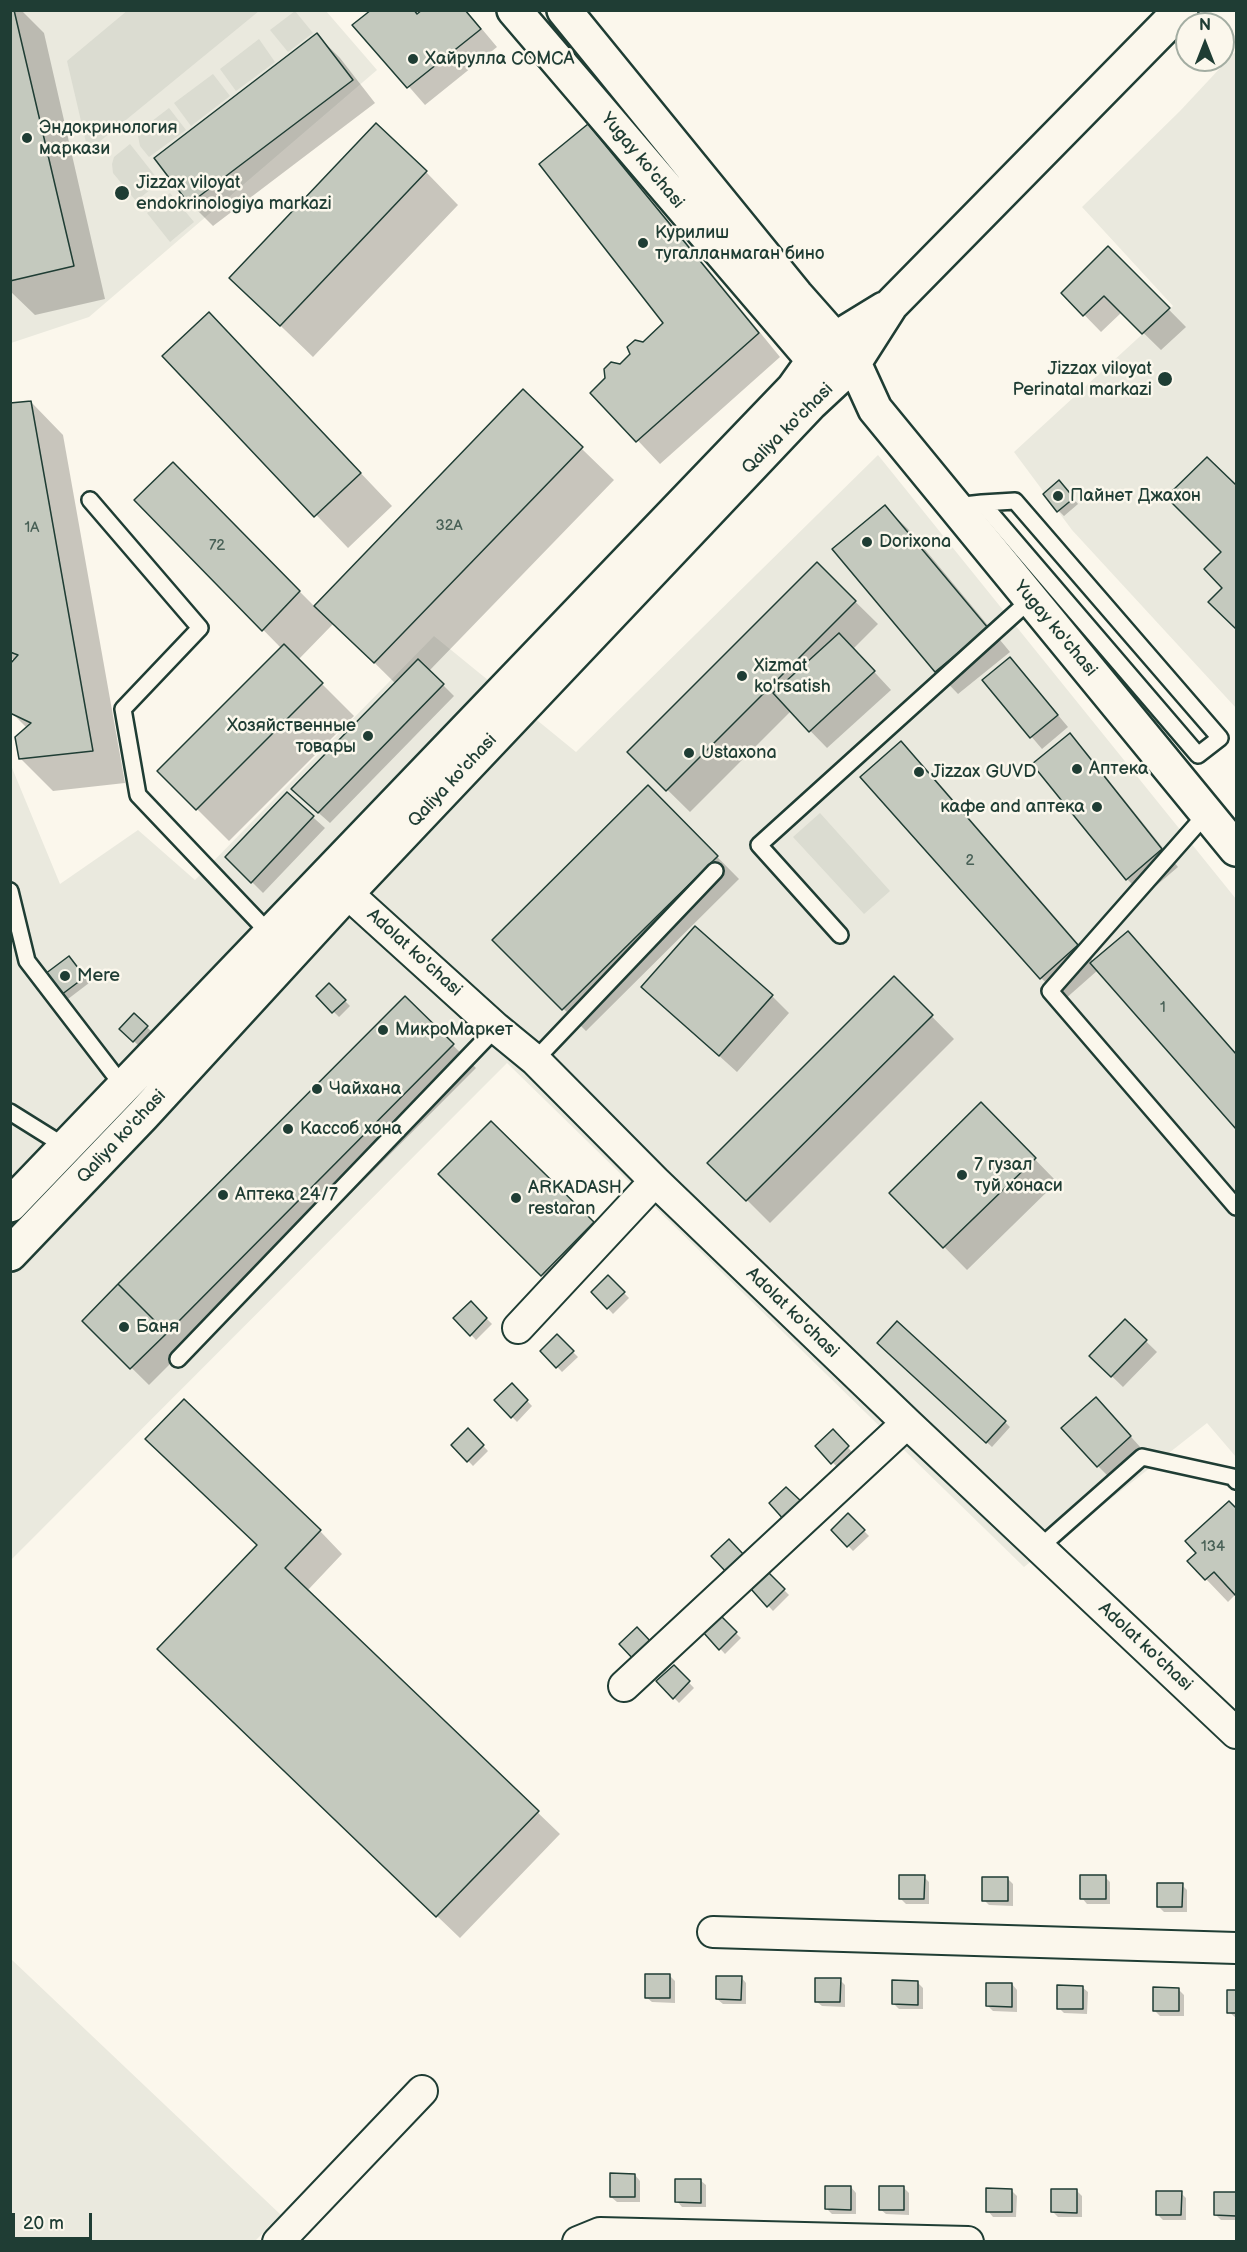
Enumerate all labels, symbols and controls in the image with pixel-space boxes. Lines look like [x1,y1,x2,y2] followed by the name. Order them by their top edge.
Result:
[1175,12,1235,72] north arrow
[1199,16,1211,35] text: N
[425,48,574,70] place label: Хайрулла СОМСА
[406,52,420,66] marker: Хайрулла СОМСА
[596,109,688,213] street label: Yugay ko'chasi
[39,117,178,160] place label: Эндокринология маркази
[20,131,34,145] marker: Эндокринология маркази
[136,172,332,214] place label: Jizzax viloyat endokrinologiya markazi
[113,184,131,202] marker: Jizzax viloyat endokrinologiya markazi
[655,222,824,264] place label: Курилиш тугалланмаган бино
[636,236,650,250] marker: Курилиш тугалланмаган бино
[1013,358,1152,400] place label: Jizzax viloyat Perinatal markazi
[1156,370,1174,388] marker: Jizzax viloyat Perinatal markazi
[738,379,838,479] street label: Qaliya ko'chasi
[1070,485,1201,507] place label: Пайнет Джахон
[1051,489,1065,503] marker: Пайнет Джахон
[435,517,463,535] house number: 32А
[25,519,39,537] house number: 1А
[879,531,951,553] place label: Dorixona
[860,535,874,549] marker: Dorixona
[209,537,225,555] house number: 72
[1009,577,1101,681] street label: Yugay ko'chasi
[754,655,831,698] place label: Xizmat ko'rsatish
[735,669,749,683] marker: Xizmat ko'rsatish
[227,715,356,758] place label: Хозяйственные товары
[361,729,375,743] marker: Хозяйственные товары
[404,730,502,832] street label: Qaliya ko'chasi
[701,742,777,764] place label: Ustaxona
[682,746,696,760] marker: Ustaxona
[1089,758,1149,780] place label: Аптека
[931,761,1036,783] place label: Jizzax GUVD
[1070,762,1084,776] marker: Аптека
[912,765,926,779] marker: Jizzax GUVD
[940,796,1085,818] place label: кафе and аптека
[1090,800,1104,814] marker: кафе and аптека
[966,852,974,870] house number: 2
[362,905,466,1001] street label: Adolat ko'chasi
[77,965,120,987] place label: Mere
[58,969,72,983] marker: Mere
[1160,999,1166,1017] house number: 1
[395,1019,513,1041] place label: МикроМаркет
[376,1023,390,1037] marker: МикроМаркет
[329,1078,401,1100] place label: Чайхана
[310,1082,324,1096] marker: Чайхана
[73,1086,171,1188] street label: Qaliya ko'chasi
[300,1118,402,1140] place label: Кассоб хона
[281,1122,295,1136] marker: Кассоб хона
[974,1154,1063,1196] place label: 7 гузал туй хонаси
[955,1168,969,1182] marker: 7 гузал туй хонаси
[528,1177,622,1220] place label: ARKADASH restaran
[235,1184,338,1206] place label: Аптека 24/7
[216,1188,230,1202] marker: Аптека 24/7
[509,1191,523,1205] marker: ARKADASH restaran
[741,1263,843,1363] street label: Adolat ko'chasi
[136,1316,179,1338] place label: Баня
[117,1320,131,1334] marker: Баня
[1201,1538,1225,1556] house number: 134
[1093,1598,1197,1696] street label: Adolat ko'chasi
[15,2201,94,2239] scale bar
[23,2213,64,2234] text: 20 m

